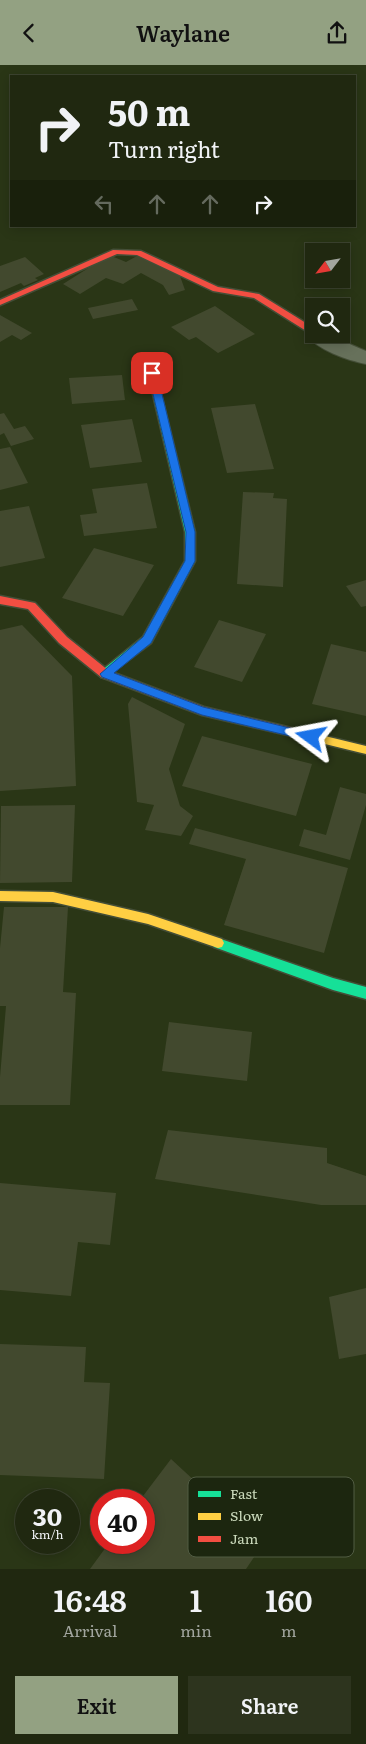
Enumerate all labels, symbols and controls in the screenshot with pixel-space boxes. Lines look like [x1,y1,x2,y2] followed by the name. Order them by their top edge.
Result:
[136,16,230,49] text: Waylane
[15,19,43,47] icon: back
[323,19,351,47] icon: share
[108,85,191,137] text: 50 m
[25,95,90,160] icon: right
[108,132,220,165] text: Turn right
[90,190,118,218] icon: left
[143,190,171,218] icon: ahead
[196,190,224,218] icon: ahead
[249,190,277,218] icon: right
[305,243,350,287] north arrow
[305,243,350,343] map controls
[305,298,350,343] button: search
[131,352,173,394] pin
[138,359,166,387] icon: arrive
[284,710,336,762] position arrow
[188,1477,354,1557] legend
[230,1483,258,1503] text: Fast
[90,1489,155,1554] speed limit sign: 40
[33,1497,62,1534] text: 30
[230,1505,263,1525] text: Slow
[32,1525,63,1543] text: km/h
[230,1528,259,1548] text: Jam
[53,1577,127,1621] text: 16:48
[190,1577,202,1621] text: 1
[265,1577,313,1621] text: 160
[63,1618,117,1642] text: Arrival
[180,1618,212,1642] text: min
[281,1618,297,1642] text: m
[15,1676,178,1734] button: Exit
[188,1676,351,1734] button: Share

